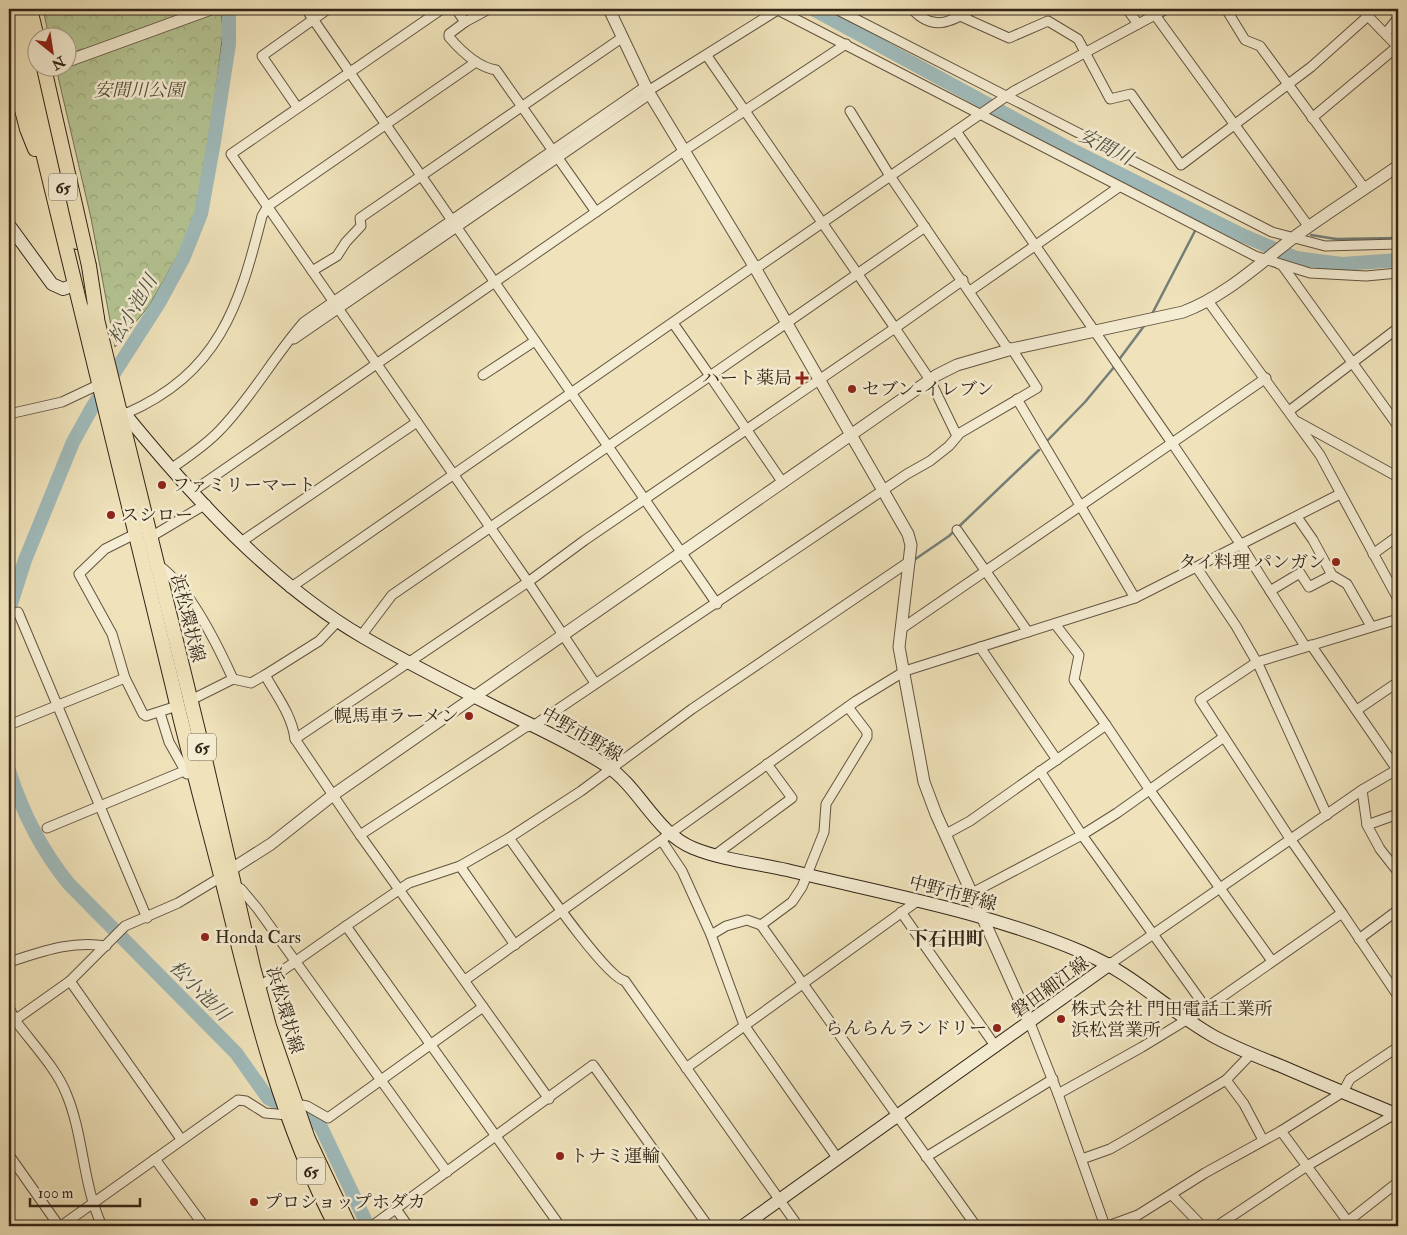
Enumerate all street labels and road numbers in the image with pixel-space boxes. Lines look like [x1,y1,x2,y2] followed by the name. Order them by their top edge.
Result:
[49,173,77,200] road number: 65
[165,572,210,665] street label: 浜松環状線
[537,702,626,767] street label: 中野市野線
[188,734,216,760] road number: 65
[906,871,999,916] street label: 中野市野線
[1007,952,1093,1023] street label: 磐田細江線
[261,964,308,1057] street label: 浜松環状線
[297,1158,325,1184] road number: 65

